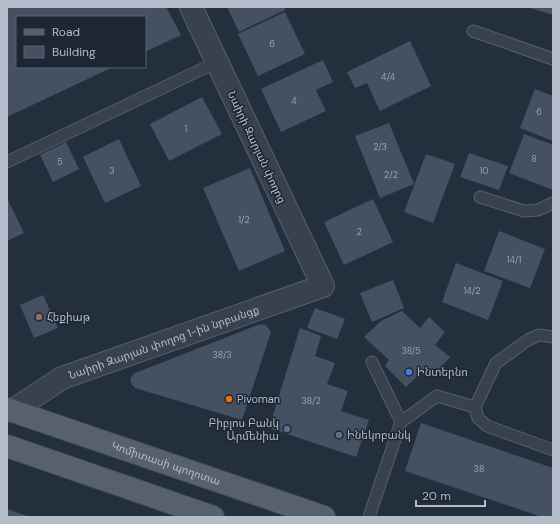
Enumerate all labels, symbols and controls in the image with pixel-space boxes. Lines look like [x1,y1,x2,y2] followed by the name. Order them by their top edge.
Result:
[16,16,146,68] legend
[52,24,80,40] text: Road
[269,38,275,50] house number: 6
[52,44,96,60] text: Building
[381,71,395,83] house number: 4/4
[225,89,289,205] street label: Նաիրի Զարյան փողոց
[291,95,297,107] house number: 4
[536,106,542,118] house number: 6
[185,123,188,135] house number: 1
[373,141,387,153] house number: 2/3
[531,153,537,165] house number: 8
[57,156,63,168] house number: 5
[109,165,115,177] house number: 3
[480,165,488,177] house number: 10
[384,169,398,181] house number: 2/2
[238,214,250,226] house number: 1/2
[356,226,362,238] house number: 2
[507,254,521,266] house number: 14/1
[464,285,480,297] house number: 14/2
[67,302,261,382] street label: Նաիրի Զարյան փողոց 1-ին նրբանցք
[47,310,91,324] place label: Հեքիաթ
[34,312,44,322] marker: Հեքիաթ
[401,345,421,357] house number: 38/5
[213,349,231,361] house number: 38/3
[417,365,468,379] place label: Ինտերնո
[404,367,414,377] marker: Ինտերնո
[237,392,280,406] place label: Pivoman
[224,394,234,404] marker: Pivoman
[301,395,321,407] house number: 38/2
[209,416,279,443] place label: Բիբլոս Բանկ Արմենիա
[282,424,292,434] marker: Բիբլոս Բանկ Արմենիա
[347,428,411,442] place label: Ինեկոբանկ
[334,430,344,440] marker: Ինեկոբանկ
[110,438,222,488] street label: Կոմիտասի պողոտա
[474,463,484,475] house number: 38
[416,482,485,508] scale bar
[422,488,451,504] text: 20 m

